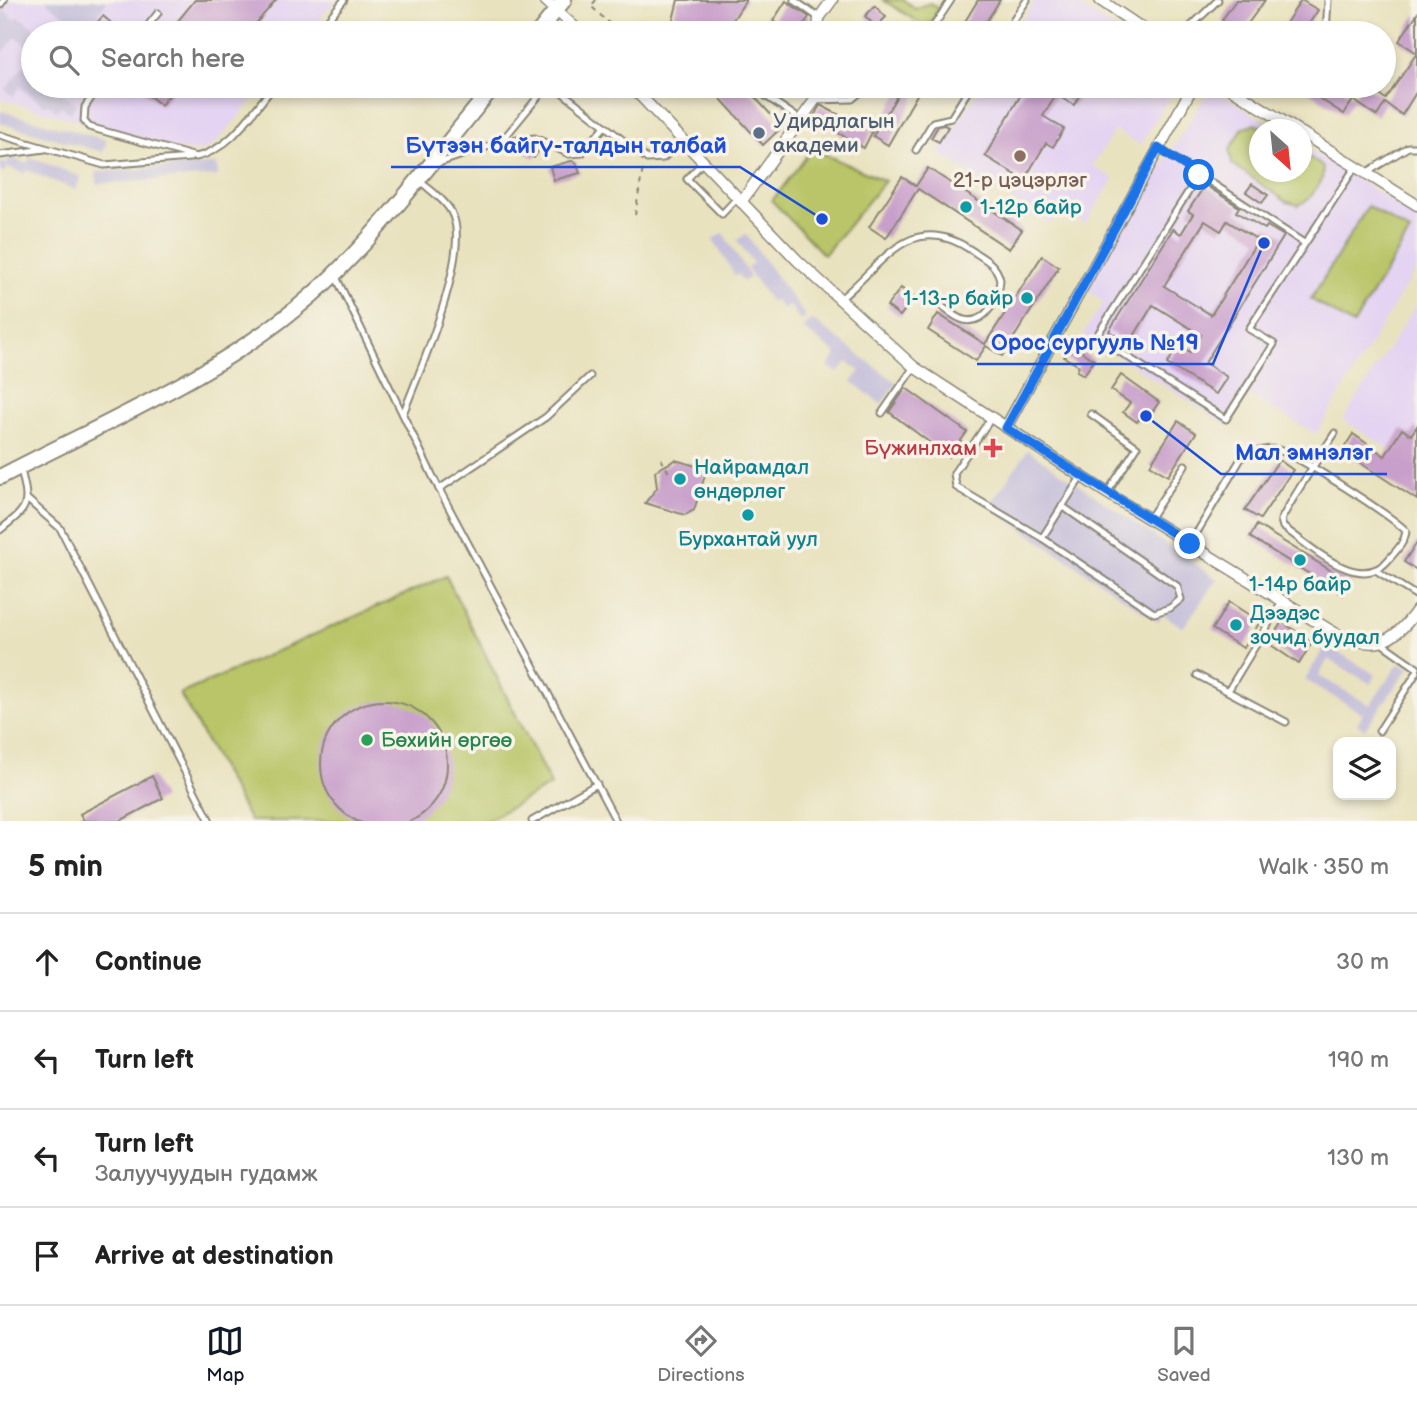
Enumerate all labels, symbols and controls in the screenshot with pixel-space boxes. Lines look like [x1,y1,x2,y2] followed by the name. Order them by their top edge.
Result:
[21,21,1396,98] search box
[45,41,83,79] icon: search
[101,44,245,75] text: Search here
[773,109,895,158] place label: Удирдлагын академи
[1249,119,1312,182] north arrow
[391,123,740,167] callout: Бүтээн байгү-талдын талбай
[751,125,767,141] marker: Удирдлагын академи
[405,132,727,160] text: Бүтээн байгү-талдын талбай
[1012,148,1028,164] marker: 21-р цэцэрлэг
[1183,159,1214,190] route start
[953,168,1087,193] place label: 21-р цэцэрлэг
[980,195,1082,220] place label: 1-12р байр
[958,199,974,215] marker: 1-12р байр
[903,286,1013,311] place label: 1-13-р байр
[1019,290,1035,306] marker: 1-13-р байр
[977,320,1213,364] callout: Орос сургууль №19
[991,329,1199,357] text: Орос сургууль №19
[1221,430,1387,474] callout: Мал эмнэлэг
[864,436,977,461] place label: Бүжинлхам
[983,438,1003,458] marker: Бүжинлхам
[1235,439,1373,467] text: Мал эмнэлэг
[694,455,809,504] place label: Найрамдал өндөрлөг
[672,471,688,487] marker: Найрамдал өндөрлөг
[740,507,756,523] marker: Бурхантай уул
[678,527,818,552] place label: Бурхантай уул
[1174,528,1205,559] route end
[1292,552,1308,568] marker: 1-14р байр
[1249,572,1351,597] place label: 1-14р байр
[1250,601,1380,650] place label: Дээдэс зочид буудал
[1228,617,1244,633] marker: Дээдэс зочид буудал
[381,728,513,753] place label: Бөхийн өргөө
[359,732,375,748] marker: Бөхийн өргөө
[1333,737,1396,800] map controls
[1333,737,1396,800] button: layers
[28,849,103,885] text: 5 min
[1259,853,1389,881] text: Walk · 350 m
[28,943,66,981] icon: ahead
[95,947,202,978] text: Continue
[1336,948,1389,976] text: 30 m
[28,1041,66,1079] icon: left
[95,1045,194,1076] text: Turn left
[1328,1046,1389,1074] text: 190 m
[95,1129,194,1160] text: Turn left
[28,1139,66,1177] icon: left
[1327,1144,1389,1172] text: 130 m
[95,1160,318,1188] text: Залуучуудын гудамж
[28,1237,66,1275] icon: arrive
[95,1241,334,1272] text: Arrive at destination
[206,1322,245,1387] tab: Map
[657,1322,745,1387] tab: Directions
[1157,1322,1211,1387] tab: Saved

